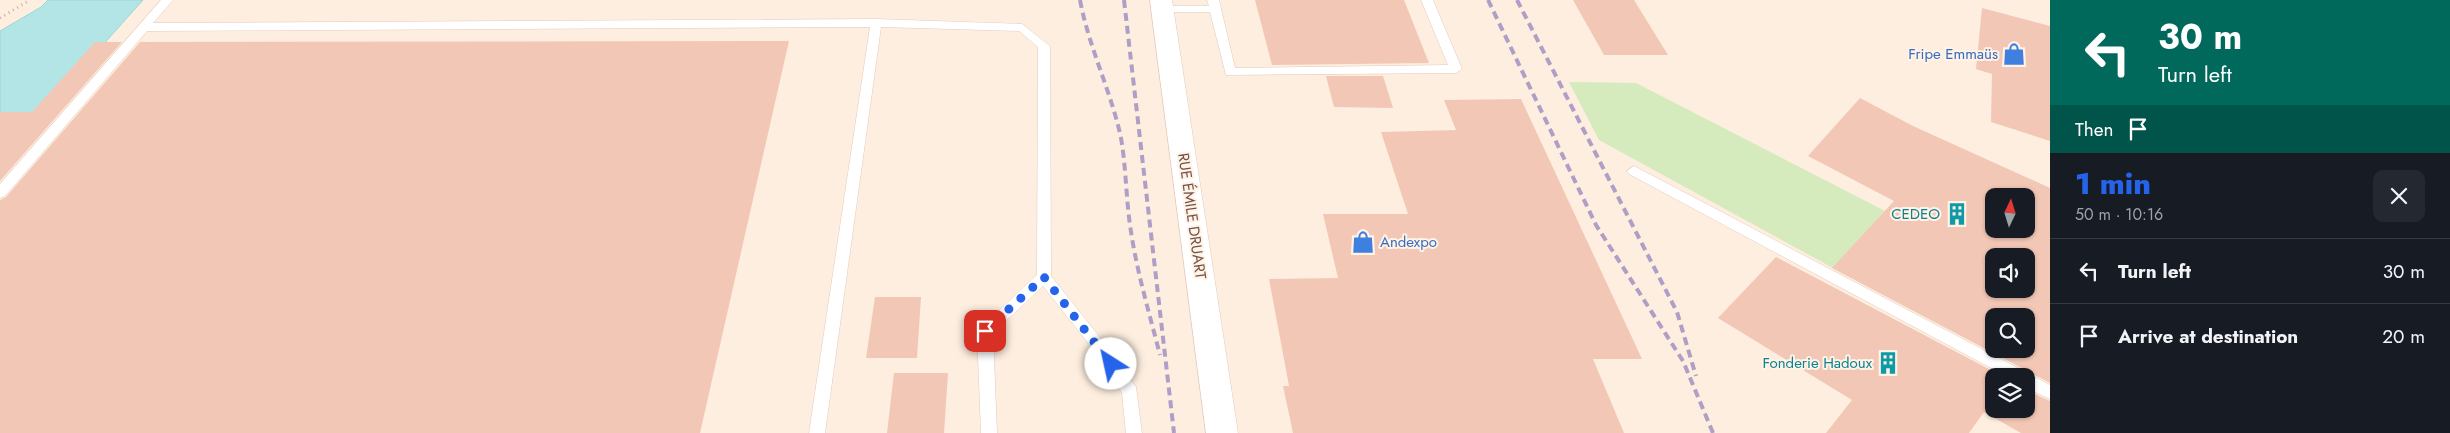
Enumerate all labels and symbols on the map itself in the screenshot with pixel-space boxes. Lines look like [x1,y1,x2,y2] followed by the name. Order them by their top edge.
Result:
[2001,41,2027,67] shop icon: Fripe Emmaüs
[1908,43,1998,65] place label: Fripe Emmaüs
[1172,151,1212,281] street label: RUE ÉMILE DRUART
[1985,188,2035,238] north arrow
[1944,201,1970,227] building icon: CEDEO
[1891,203,1940,225] place label: CEDEO
[1350,229,1376,255] shop icon: Andexpo
[1380,231,1437,253] place label: Andexpo
[964,310,1006,352] pin
[1084,337,1136,389] position arrow
[1875,350,1901,376] building icon: Fonderie Hadoux
[1762,352,1873,374] place label: Fonderie Hadoux

